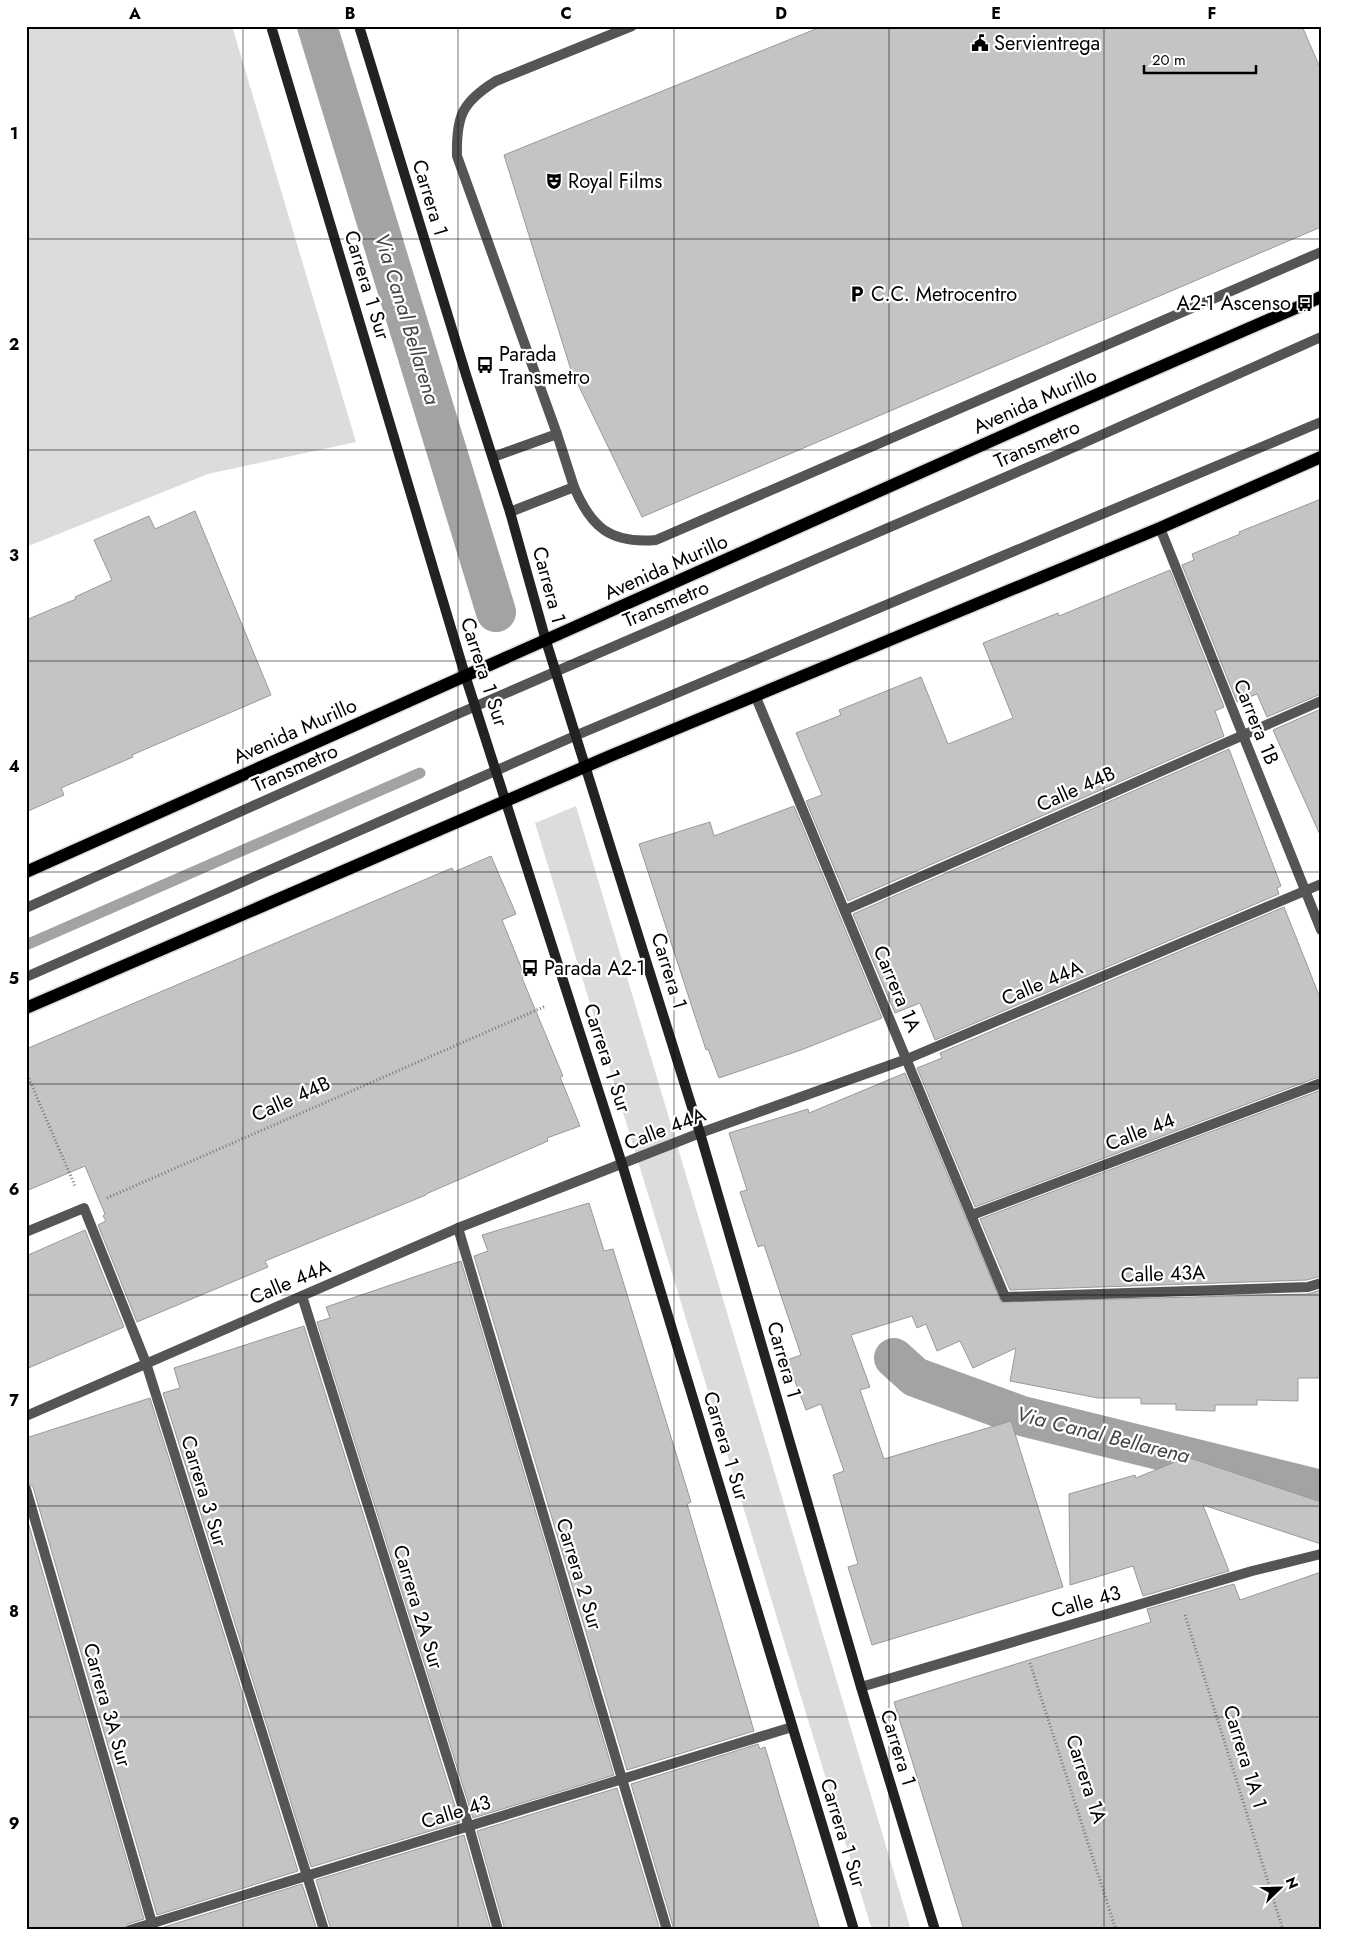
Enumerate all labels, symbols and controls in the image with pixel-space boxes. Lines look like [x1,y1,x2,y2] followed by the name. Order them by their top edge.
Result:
[128,2,141,25] text: A
[345,2,355,25] text: B
[560,2,572,25] text: C
[775,2,787,25] text: D
[991,2,1001,25] text: E
[1208,2,1216,25] text: F
[994,29,1100,58] place label: Servientrega
[970,33,990,53] public building icon: Servientrega
[1144,42,1257,74] scale bar
[1152,49,1186,71] text: 20 m
[10,122,18,145] text: 1
[405,156,455,240] street label: Carrera 1
[568,167,662,196] place label: Royal Films
[544,171,564,191] theatre icon: Royal Films
[337,227,397,343] street label: Carrera 1 Sur
[367,230,447,409] water label: Via Canal Bellarena
[871,280,1017,309] place label: C.C. Metrocentro
[847,284,867,304] parking icon: C.C. Metrocentro
[1177,289,1291,318] place label: A2-1 Ascenso
[1295,293,1315,313] bus stop icon: A2-1 Ascenso
[9,333,19,356] text: 2
[499,340,590,392] place label: Parada Transmetro
[475,355,495,375] bus stop icon: Parada Transmetro
[969,361,1102,441] street label: Avenida Murillo
[990,412,1084,476] street label: Transmetro
[600,527,733,607] street label: Avenida Murillo
[525,543,573,627] street label: Carrera 1
[9,544,19,567] text: 3
[618,573,714,635] street label: Transmetro
[453,614,515,730] street label: Carrera 1 Sur
[1226,675,1286,769] street label: Carrera 1B
[229,691,362,771] street label: Avenida Murillo
[248,736,342,800] street label: Transmetro
[8,755,20,778] text: 4
[1032,759,1120,819] street label: Calle 44B
[644,929,694,1013] street label: Carrera 1
[866,941,929,1038] street label: Carrera 1A
[997,953,1088,1013] street label: Calle 44A
[544,954,645,983] place label: Parada A2-1
[520,958,540,978] bus stop icon: Parada A2-1
[9,967,19,990] text: 5
[576,1000,638,1116] street label: Carrera 1 Sur
[247,1069,335,1129] street label: Calle 44B
[620,1100,711,1158] street label: Calle 44A
[1101,1105,1179,1158] street label: Calle 44
[9,1178,19,1201] text: 6
[245,1252,336,1312] street label: Calle 44A
[1120,1258,1206,1290] street label: Calle 43A
[759,1318,809,1402] street label: Carrera 1
[696,1388,756,1504] street label: Carrera 1 Sur
[9,1389,19,1412] text: 7
[1013,1399,1193,1471] water label: Via Canal Bellarena
[173,1432,235,1550] street label: Carrera 3 Sur
[548,1515,610,1633] street label: Carrera 2 Sur
[385,1541,451,1673] street label: Carrera 2A Sur
[1048,1578,1124,1626] street label: Calle 43
[9,1600,19,1623] text: 8
[75,1640,139,1770] street label: Carrera 3A Sur
[1216,1702,1274,1812] street label: Carrera 1A 1
[873,1706,923,1790] street label: Carrera 1
[1058,1731,1114,1828] street label: Carrera 1A
[813,1775,873,1891] street label: Carrera 1 Sur
[418,1788,494,1836] street label: Calle 43
[9,1812,19,1835] text: 9
[1254,1864,1304,1914] north arrow
[1281,1874,1303,1892] text: N

